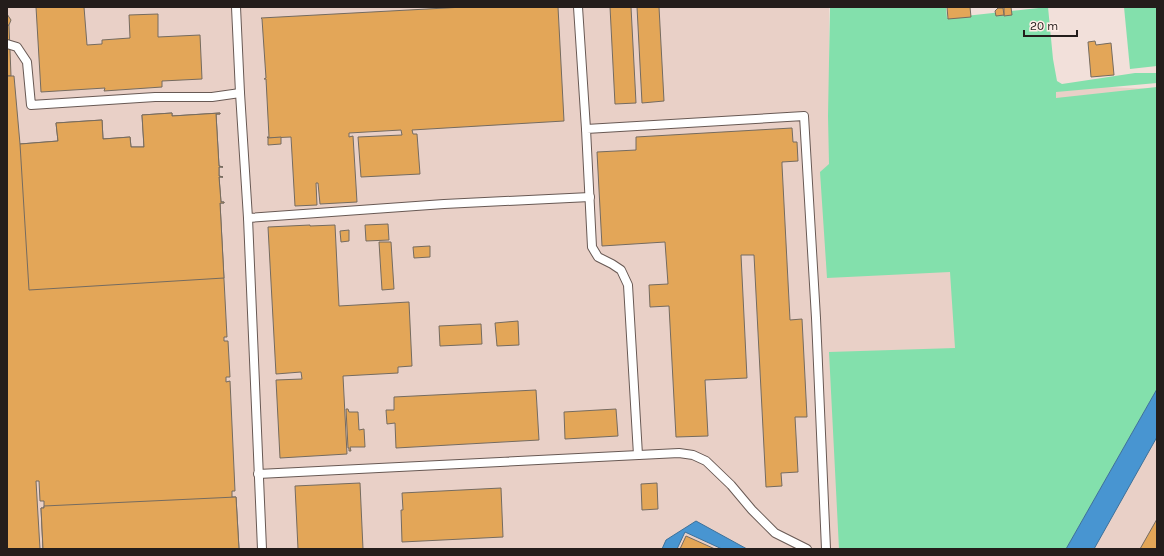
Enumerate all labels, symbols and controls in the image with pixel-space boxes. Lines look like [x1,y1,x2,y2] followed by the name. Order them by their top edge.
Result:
[1024,12,1077,38] scale bar
[1030,19,1058,33] text: 20 m

